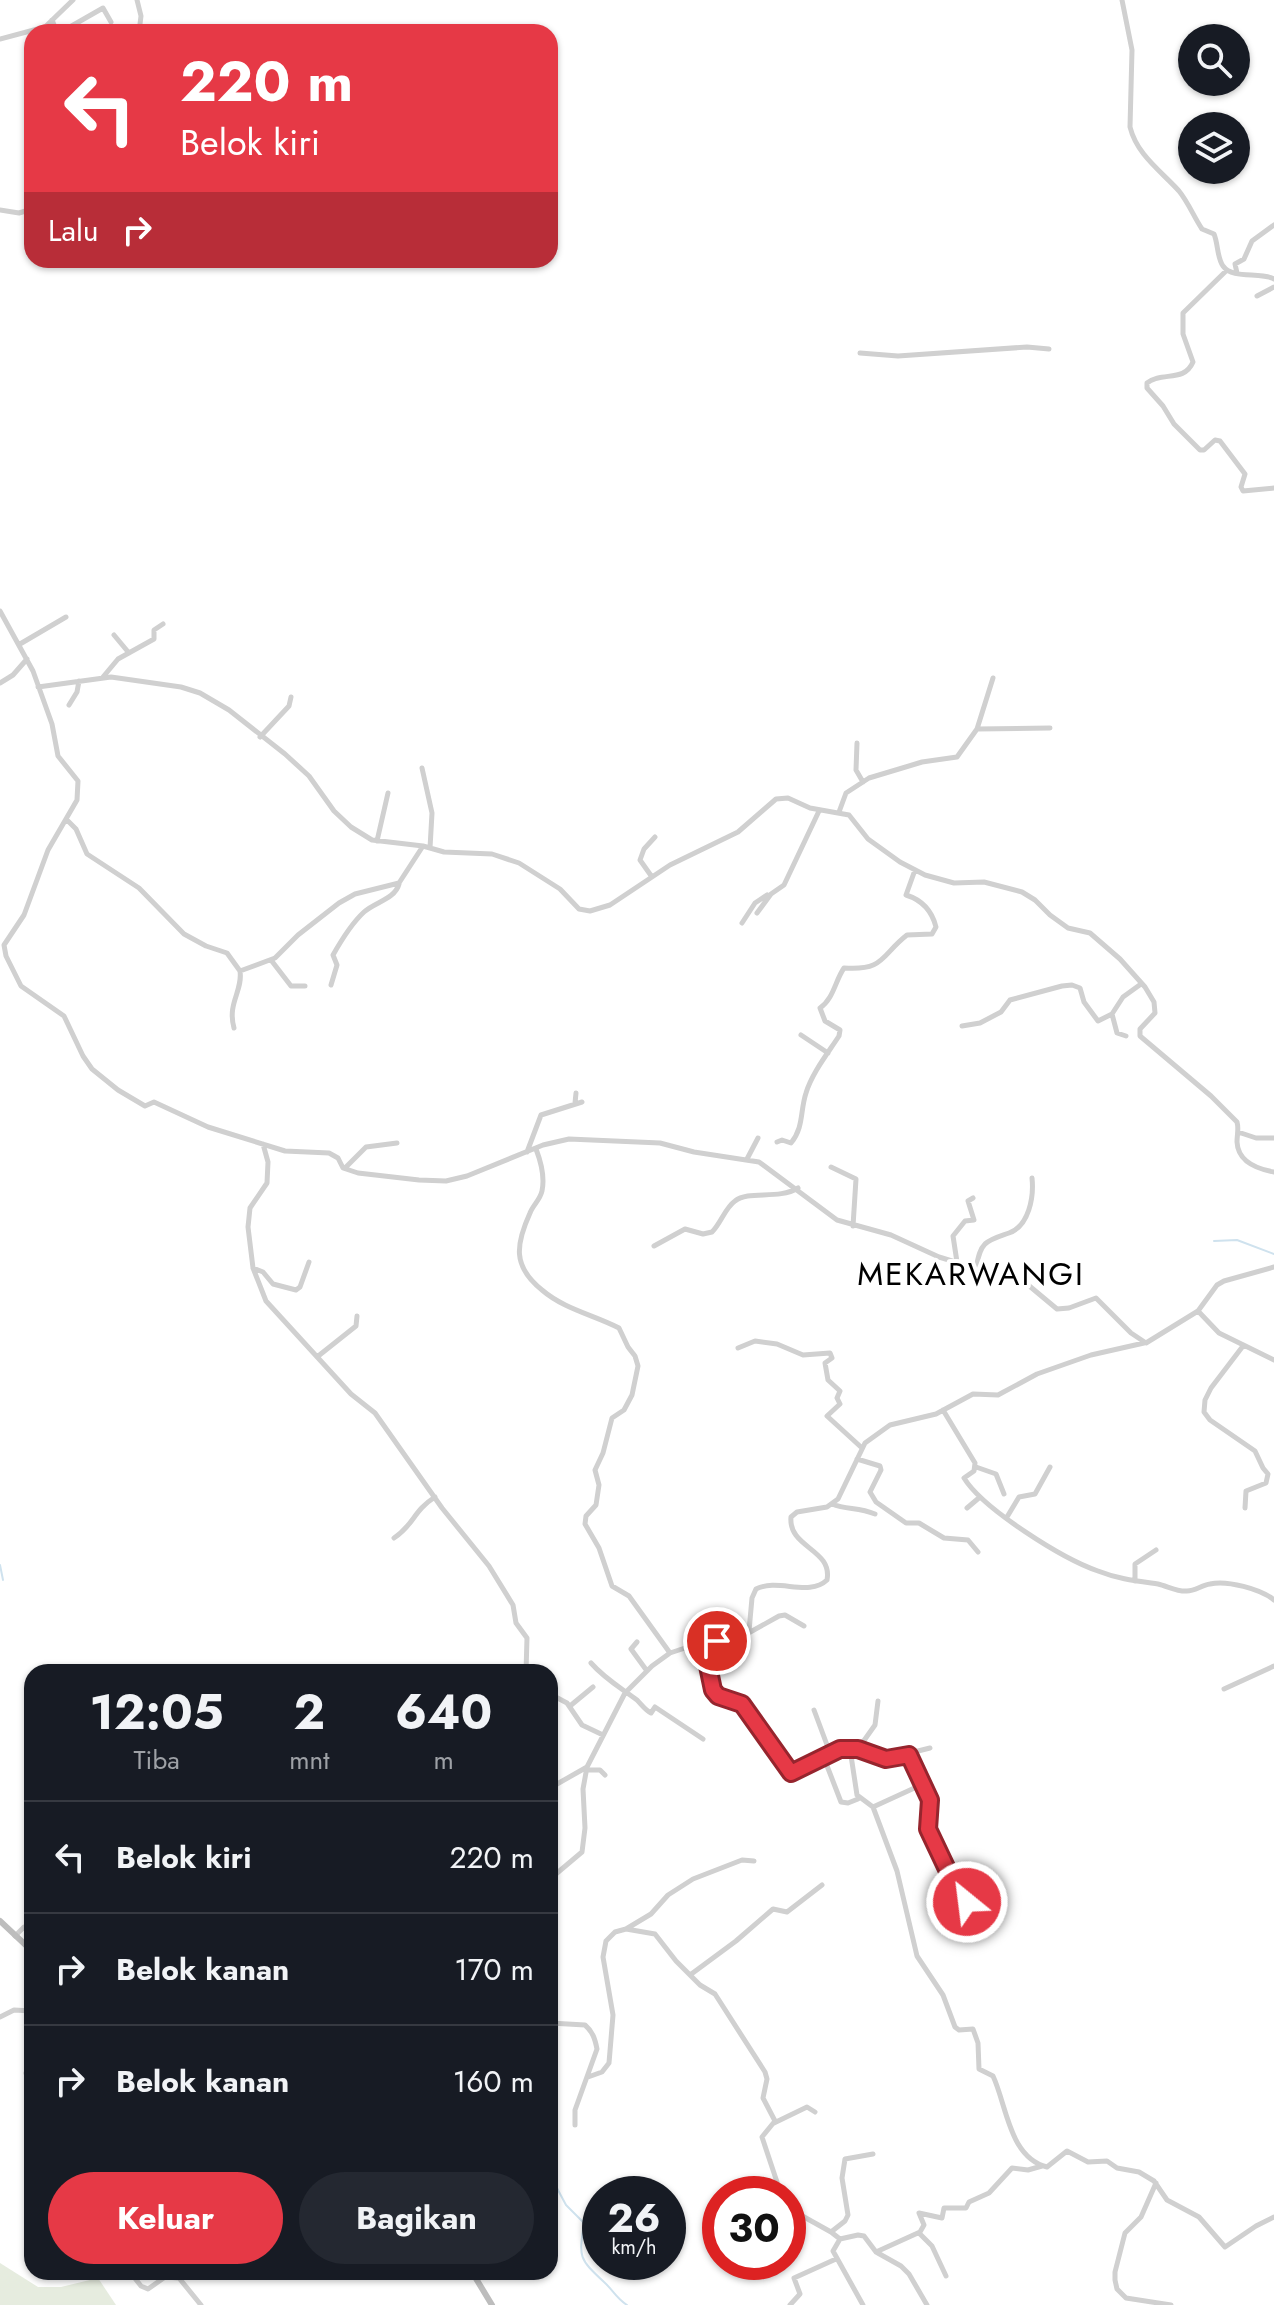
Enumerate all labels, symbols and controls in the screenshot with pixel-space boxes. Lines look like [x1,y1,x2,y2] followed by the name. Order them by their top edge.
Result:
[1178,24,1250,184] map controls
[1178,24,1250,96] button: search
[180,41,353,122] text: 220 m
[48,56,152,160] icon: left
[1178,112,1250,184] button: layers
[180,116,320,168] text: Belok kiri
[115,208,159,252] icon: right
[48,209,99,252] text: Lalu
[857,1251,1085,1297] district label: MEKARWANGI
[683,1607,751,1675] pin
[695,1619,739,1663] icon: arrive
[90,1678,224,1747] text: 12:05
[294,1678,325,1747] text: 2
[395,1678,492,1747] text: 640
[134,1741,180,1779] text: Tiba
[289,1741,329,1779] text: mnt
[434,1741,454,1779] text: m
[48,1835,92,1879] icon: left
[116,1836,251,1879] text: Belok kiri
[449,1836,534,1879] text: 220 m
[925,1860,1009,1944] position arrow
[48,1947,92,1991] icon: right
[116,1948,289,1991] text: Belok kanan
[454,1948,534,1991] text: 170 m
[48,2059,92,2103] icon: right
[116,2060,289,2103] text: Belok kanan
[453,2060,534,2103] text: 160 m
[48,2172,283,2264] button: Keluar
[299,2172,534,2264] button: Bagikan
[702,2176,806,2280] speed limit sign: 30
[608,2189,661,2247] text: 26
[611,2233,657,2262] text: km/h

